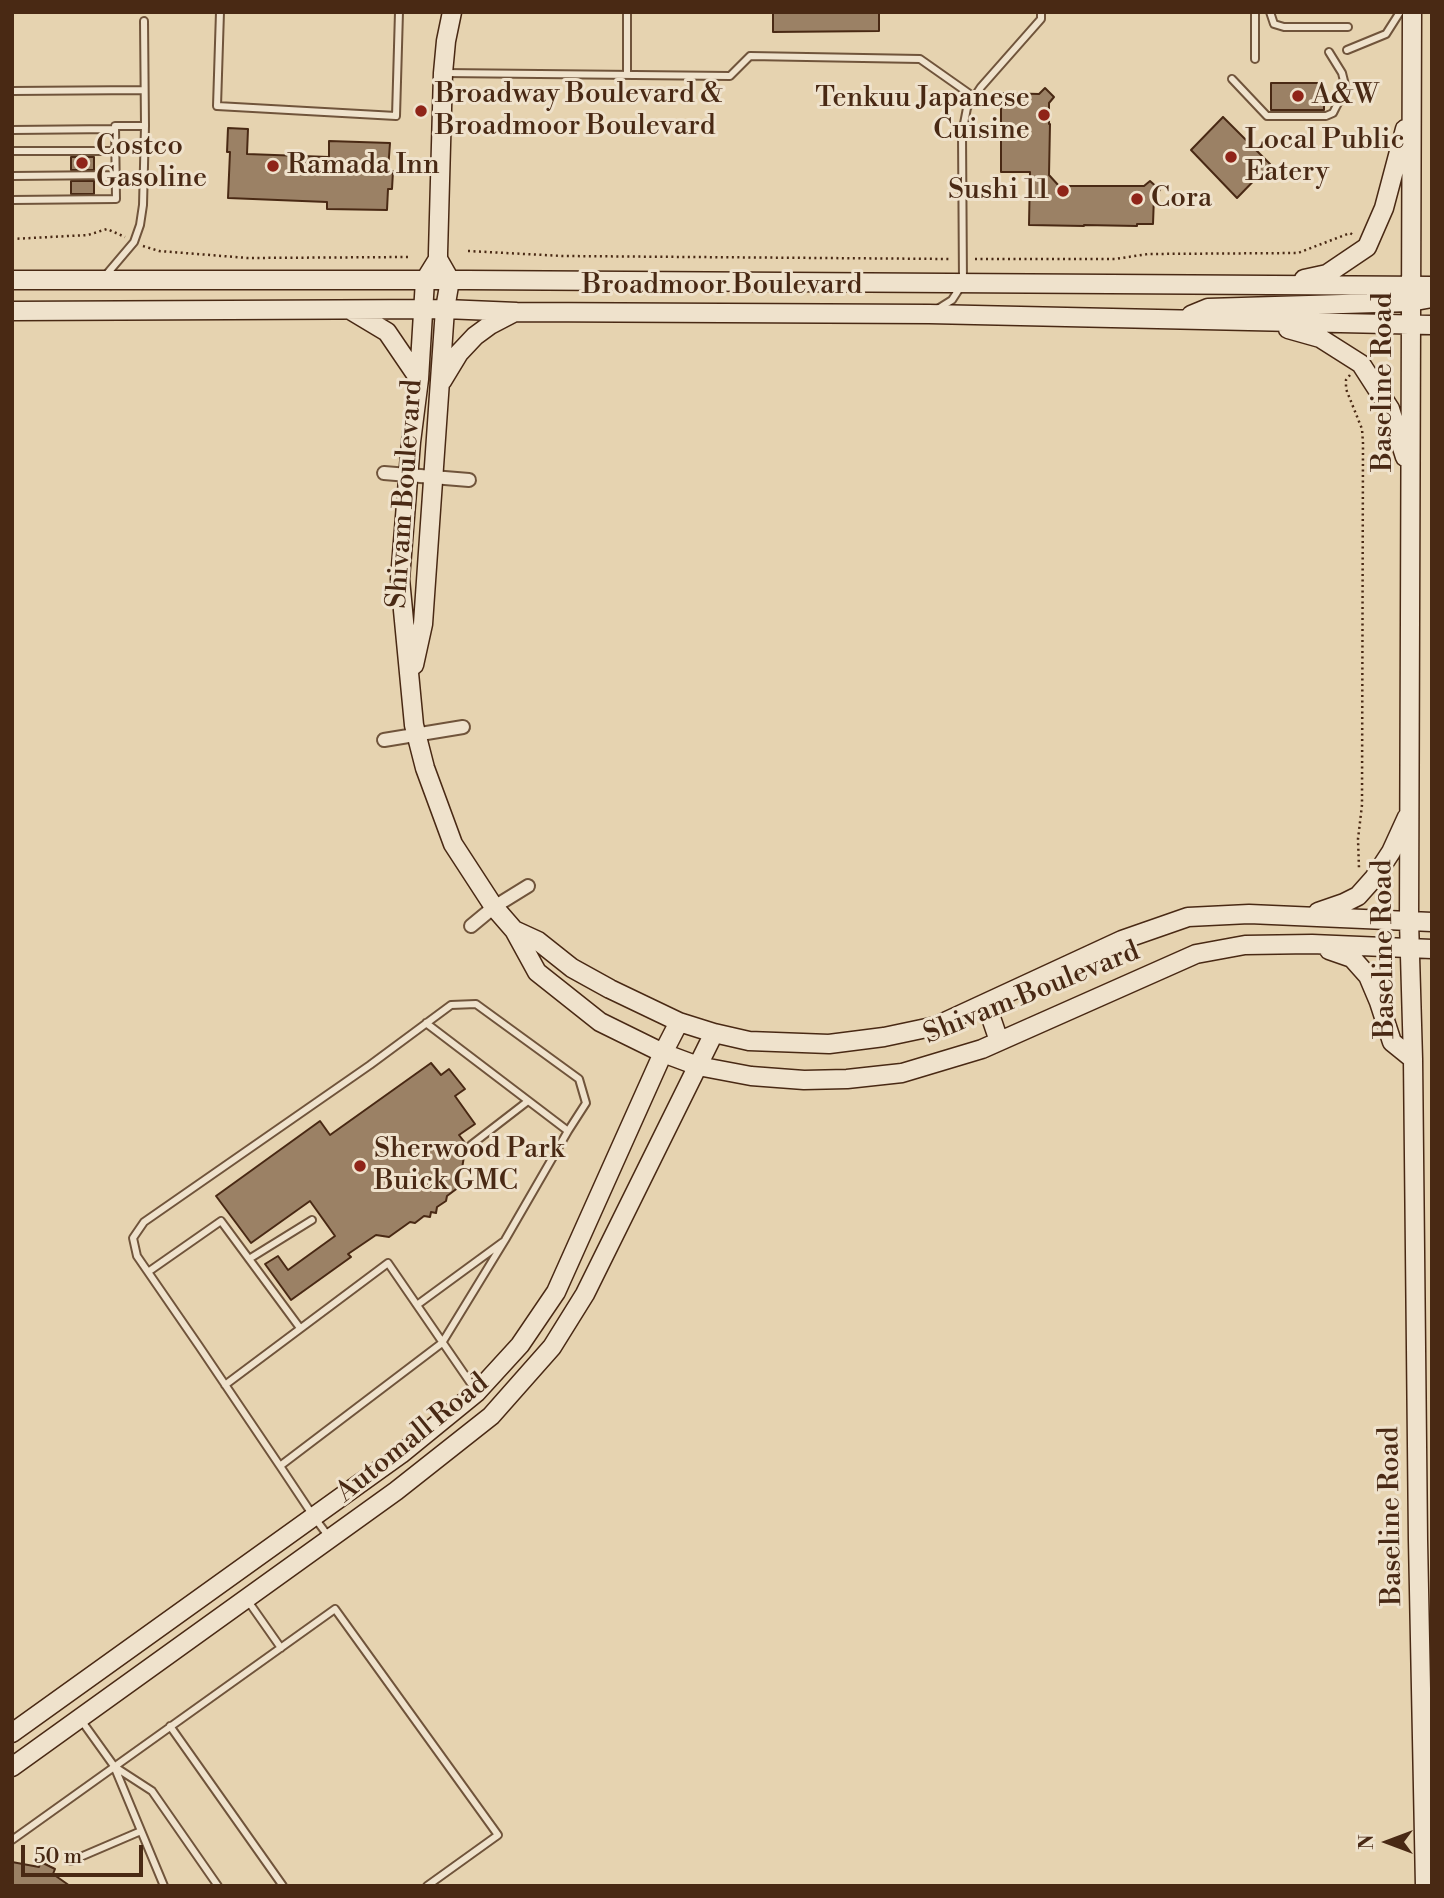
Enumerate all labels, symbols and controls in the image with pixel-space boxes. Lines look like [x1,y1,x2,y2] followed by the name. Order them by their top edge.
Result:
[435,78,723,144] place label: Broadway Boulevard & Broadmoor Boulevard
[1312,79,1379,113] place label: A&W
[815,82,1030,148] place label: Tenkuu Japanese Cuisine
[1290,88,1306,104] marker: A&W
[413,103,429,119] marker: Broadway Boulevard & Broadmoor Boulevard
[1036,107,1052,123] marker: Tenkuu Japanese Cuisine
[1245,124,1405,190] place label: Local Public Eatery
[96,130,207,196] place label: Costco Gasoline
[287,149,440,183] place label: Ramada Inn
[1223,149,1239,165] marker: Local Public Eatery
[74,155,90,171] marker: Costco Gasoline
[265,158,281,174] marker: Ramada Inn
[948,174,1049,208] place label: Sushi 11
[1151,182,1212,216] place label: Cora
[1055,183,1071,199] marker: Sushi 11
[1129,191,1145,207] marker: Cora
[582,269,862,303] street label: Broadmoor Boulevard
[1367,292,1401,472] street label: Baseline Road
[381,378,431,610] street label: Shivam Boulevard
[1367,859,1403,1039] street label: Baseline Road
[919,935,1145,1053] street label: Shivam Boulevard
[374,1133,564,1199] place label: Sherwood Park Buick GMC
[352,1158,368,1174] marker: Sherwood Park Buick GMC
[330,1367,496,1511] street label: Automall Road
[1374,1426,1410,1606] street label: Baseline Road
[1353,1807,1423,1877] north arrow
[24,1832,147,1876] scale bar
[1355,1834,1379,1850] text: N
[34,1844,82,1870] text: 50 m

